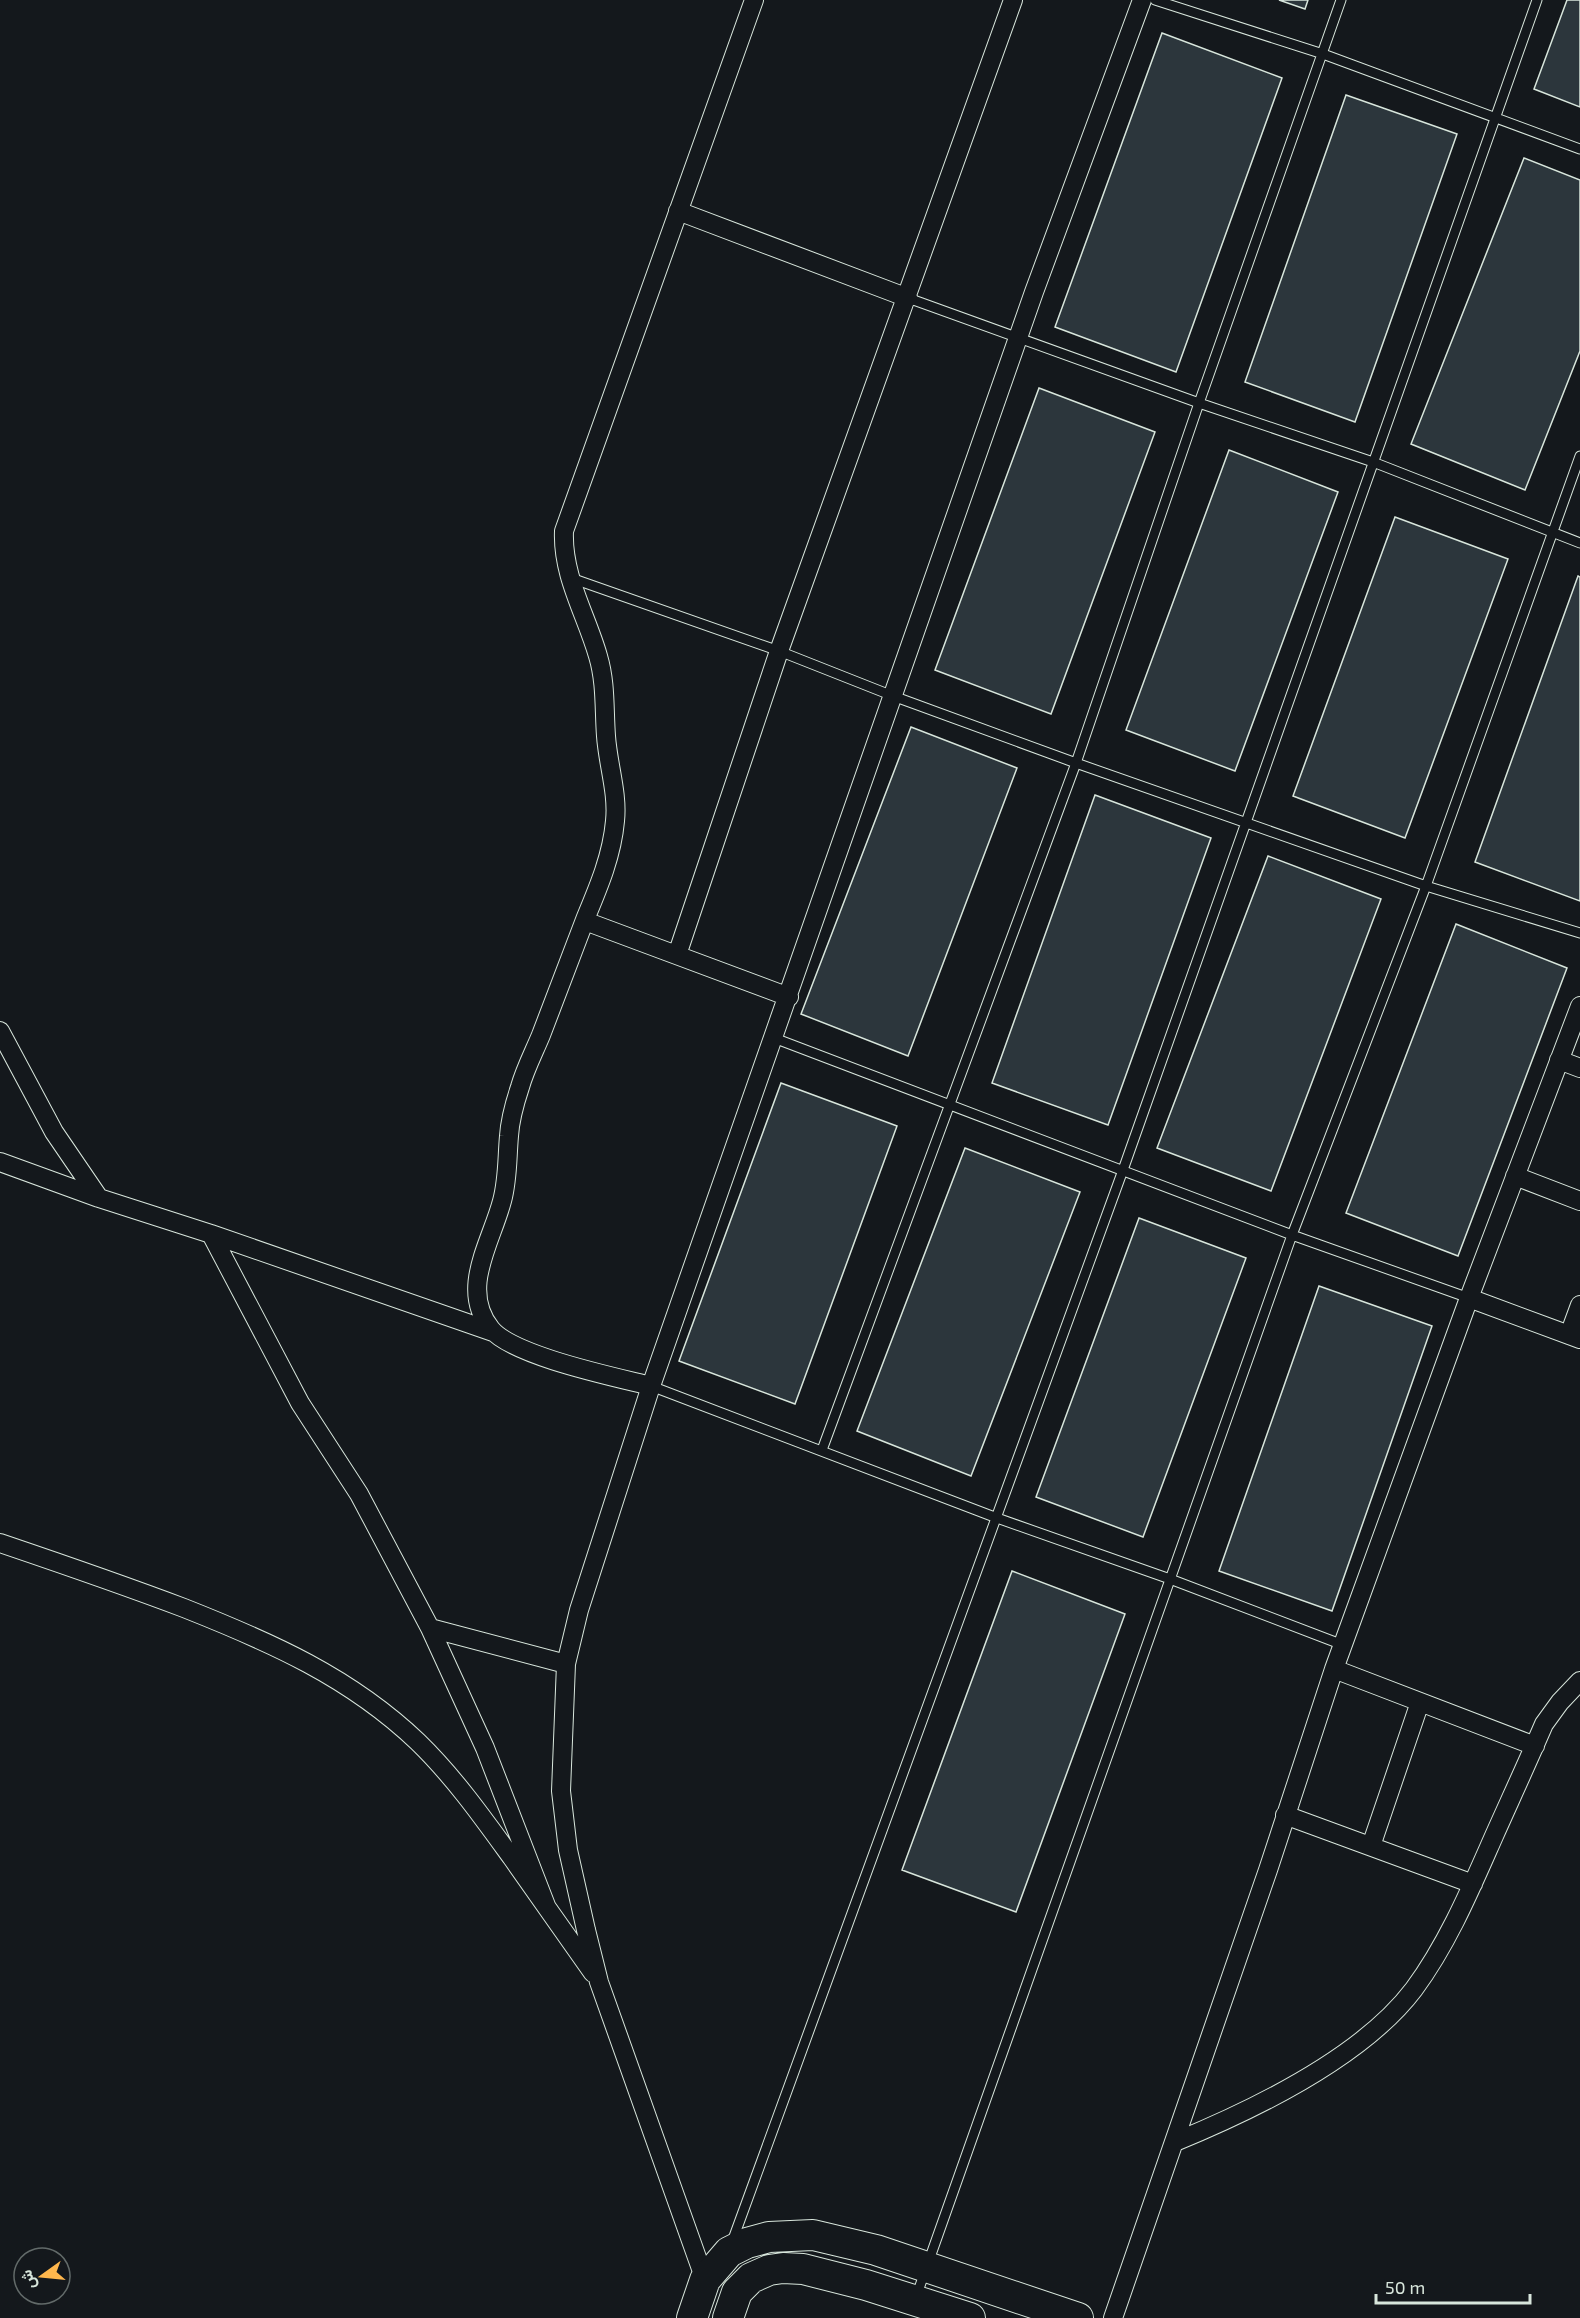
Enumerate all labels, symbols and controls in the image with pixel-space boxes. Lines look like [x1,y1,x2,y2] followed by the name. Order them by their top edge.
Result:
[12,2246,72,2306] north arrow
[1376,2267,1530,2305] scale bar
[15,2268,40,2292] text: ش
[1385,2276,1425,2298] text: 50 m

